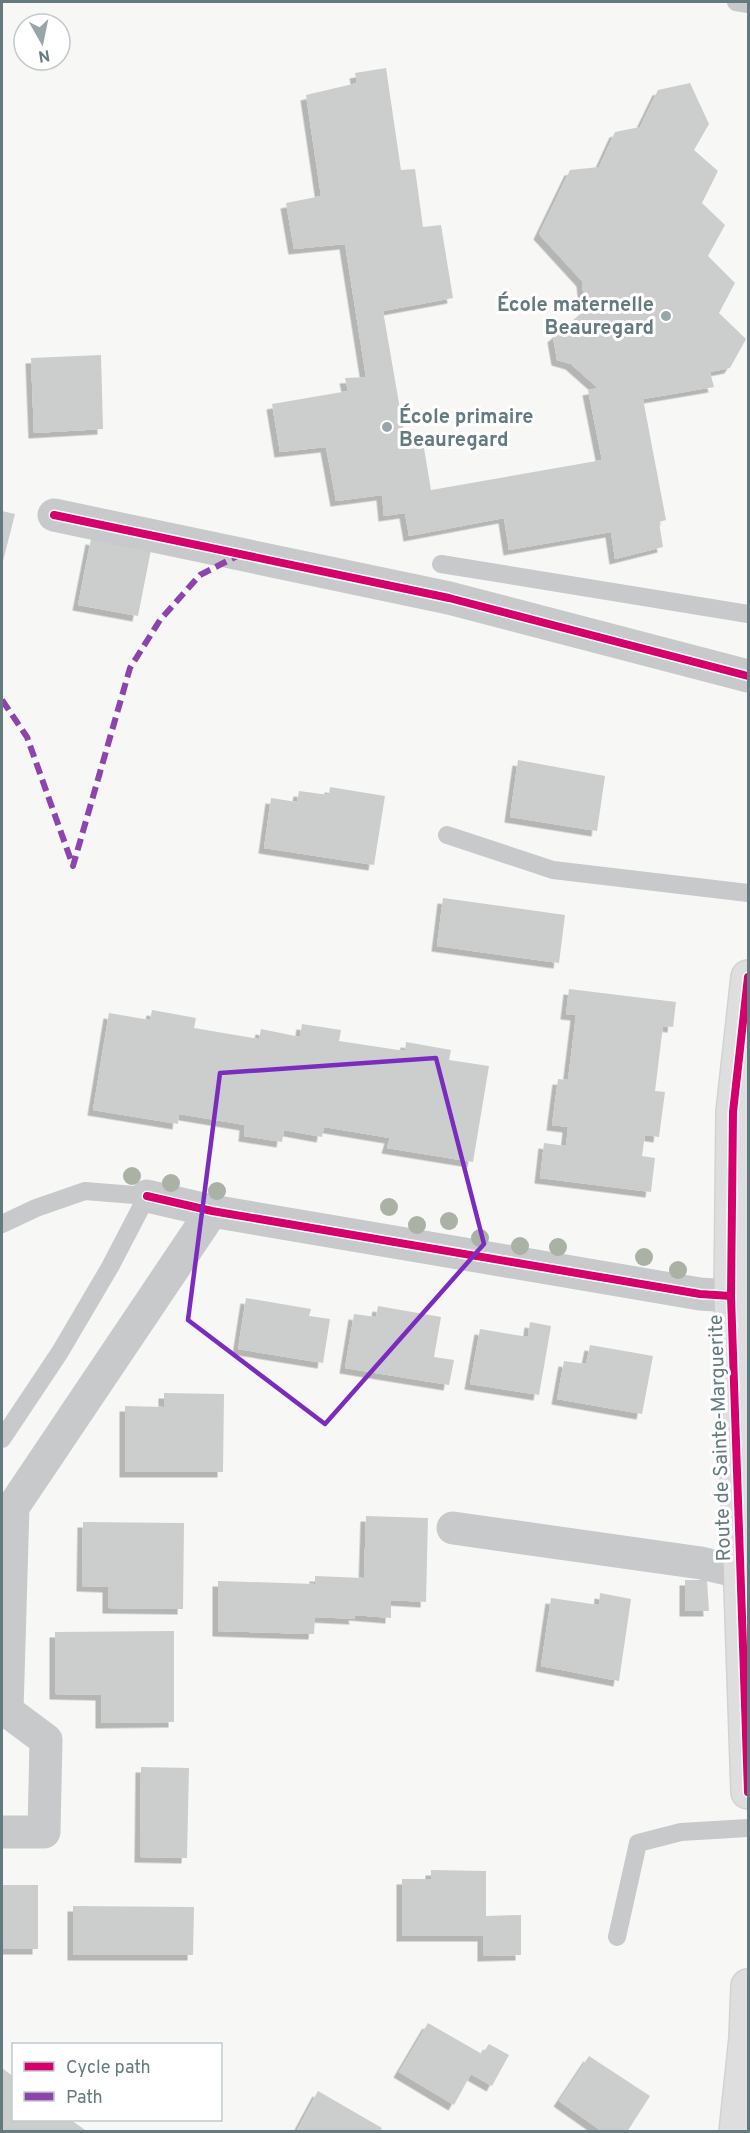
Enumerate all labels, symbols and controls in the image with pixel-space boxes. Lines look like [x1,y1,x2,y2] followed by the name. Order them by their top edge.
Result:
[12,12,72,72] north arrow
[37,44,51,66] text: N
[497,291,654,342] place label: École maternelle Beauregard
[659,309,673,323] marker: École maternelle Beauregard
[399,403,533,454] place label: École primaire Beauregard
[380,420,394,434] marker: École primaire Beauregard
[704,1314,738,1562] street label: Route de Sainte-Marguerite
[12,2043,222,2121] legend
[66,2057,151,2080] text: Cycle path
[66,2087,103,2110] text: Path

